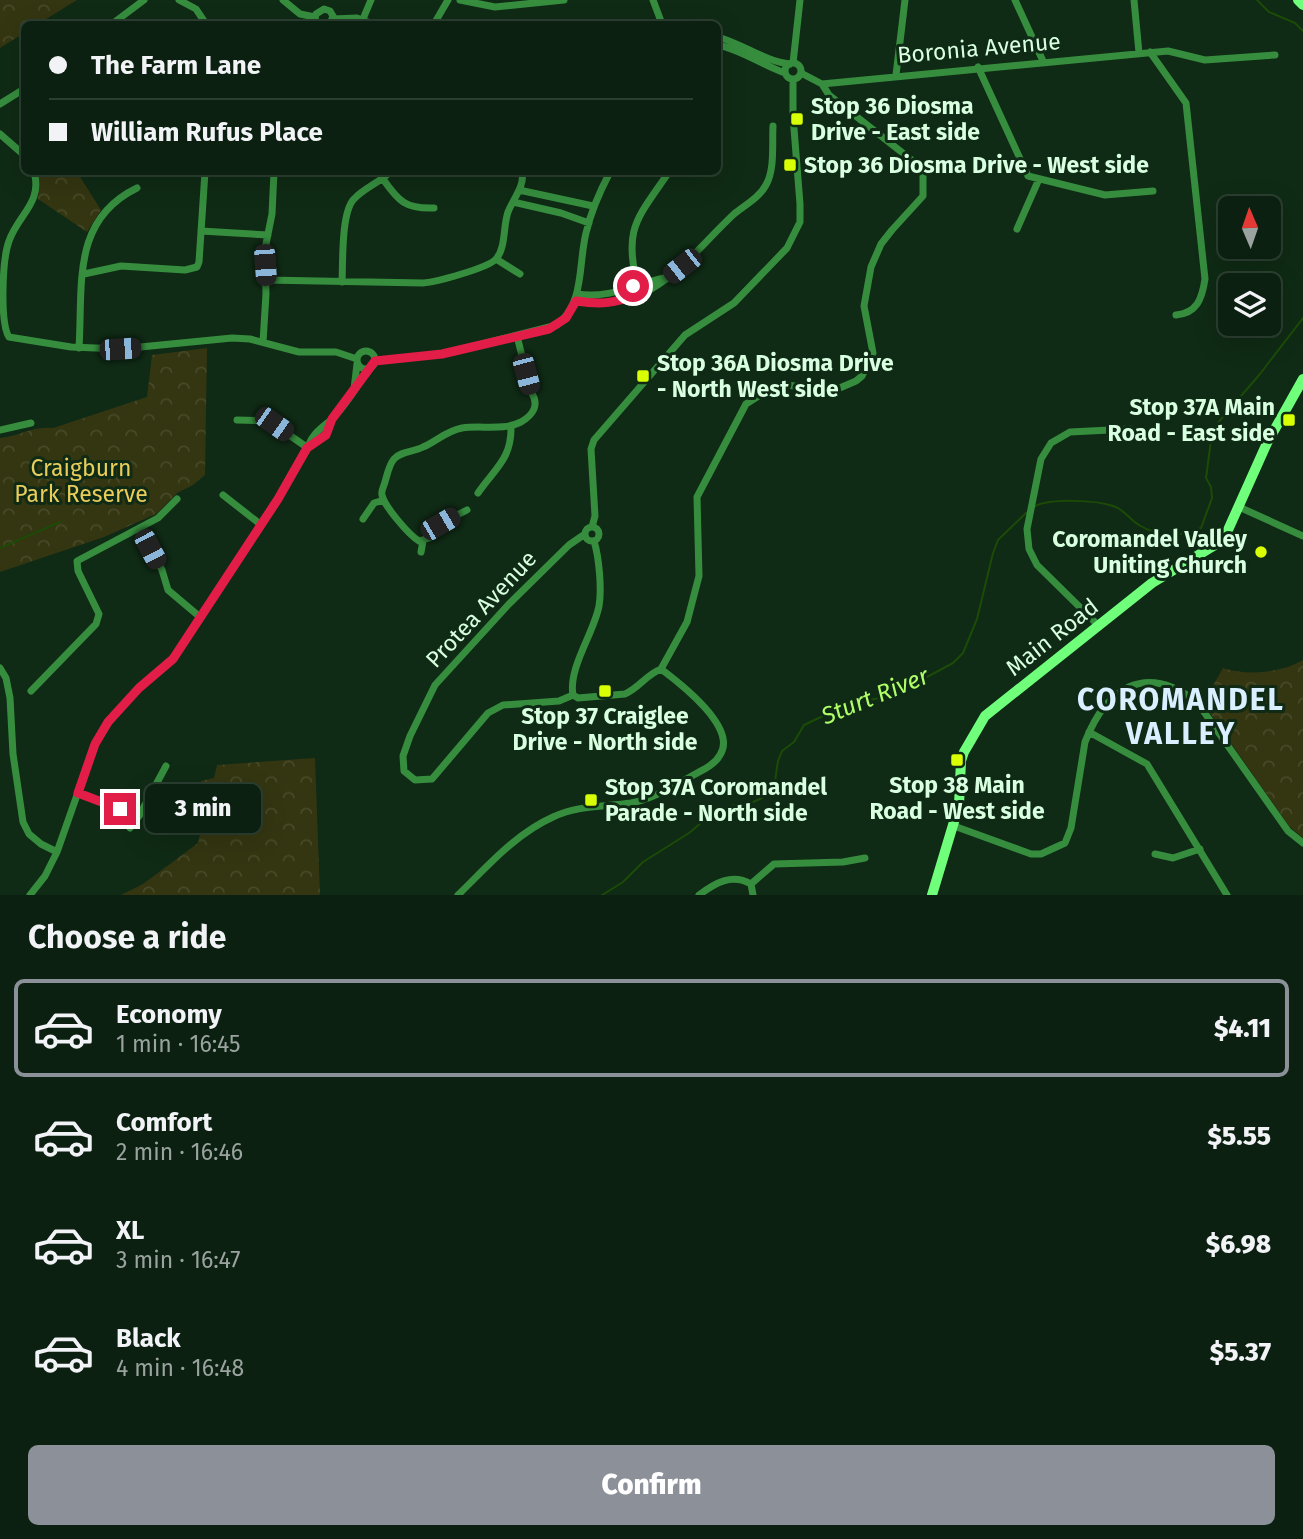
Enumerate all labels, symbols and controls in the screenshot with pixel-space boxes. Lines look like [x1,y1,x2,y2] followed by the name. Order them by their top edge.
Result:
[896,27,1062,69] street label: Boronia Avenue
[91,50,261,81] text: The Farm Lane
[811,92,980,146] place label: Stop 36 Diosma Drive - East side
[789,111,805,127] marker: Stop 36 Diosma Drive - East side
[91,117,323,148] text: William Rufus Place
[804,151,1149,179] place label: Stop 36 Diosma Drive - West side
[782,157,798,173] marker: Stop 36 Diosma Drive - West side
[1218,196,1281,259] north arrow
[1218,196,1281,336] map controls
[254,243,277,287] car
[659,245,706,287] car
[617,270,649,302] route start
[1218,273,1281,336] button: layers
[99,337,142,361] car
[657,349,894,403] place label: Stop 36A Diosma Drive - North West side
[511,351,542,397] car
[635,368,651,384] marker: Stop 36A Diosma Drive - North West side
[1108,393,1275,447] place label: Stop 37A Main Road - East side
[251,403,298,445] car
[1281,412,1297,428] marker: Stop 37A Main Road - East side
[14,454,148,508] park label: Craigburn Park Reserve
[417,504,464,544] car
[1052,525,1248,579] place label: Coromandel Valley Uniting Church
[131,526,170,572] car
[1253,544,1269,560] marker: Coromandel Valley Uniting Church
[420,545,542,673] street label: Protea Avenue
[1000,592,1104,682] street label: Main Road
[816,661,934,731] water label: Sturt River
[1077,682,1285,752] district label: COROMANDEL VALLEY
[597,683,613,699] marker: Stop 37 Craiglee Drive - North side
[513,702,698,756] place label: Stop 37 Craiglee Drive - North side
[949,752,965,768] marker: Stop 38 Main Road - West side
[869,771,1045,825] place label: Stop 38 Main Road - West side
[605,773,827,827] place label: Stop 37A Coromandel Parade - North side
[144,784,260,834] callout: 3 min
[583,792,599,808] marker: Stop 37A Coromandel Parade - North side
[104,793,136,825] route end
[175,794,231,822] text: 3 min
[28,918,226,956] text: Choose a ride
[32,997,95,1060] icon: car
[116,999,222,1030] text: Economy
[1214,1013,1271,1044] text: $4.11
[116,1030,241,1058] text: 1 min · 16:45
[32,1105,95,1168] icon: car
[116,1107,212,1138] text: Comfort
[1208,1121,1271,1152] text: $5.55
[116,1138,243,1166] text: 2 min · 16:46
[32,1213,95,1276] icon: car
[116,1215,144,1246] text: XL
[1206,1229,1271,1260] text: $6.98
[116,1246,240,1274] text: 3 min · 16:47
[32,1321,95,1384] icon: car
[116,1323,181,1354] text: Black
[1210,1337,1271,1368] text: $5.37
[116,1354,244,1382] text: 4 min · 16:48
[28,1445,1275,1525] button: Confirm

